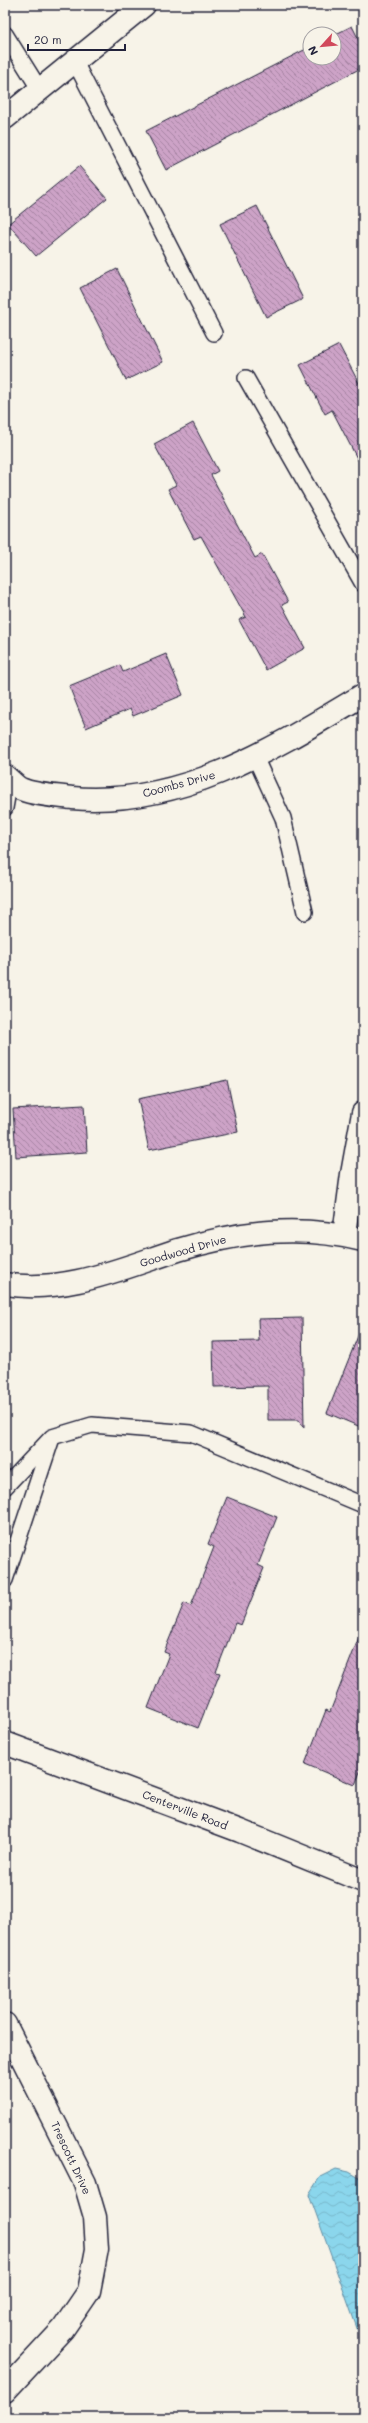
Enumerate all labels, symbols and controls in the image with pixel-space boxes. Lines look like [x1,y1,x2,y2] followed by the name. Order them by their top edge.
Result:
[28,26,125,52] scale bar
[302,26,342,66] north arrow
[34,31,62,47] text: 20 m
[304,44,321,58] text: N
[141,767,217,800] street label: Coombs Drive
[138,1231,228,1270] street label: Goodwood Drive
[140,1786,230,1833] street label: Centerville Road
[48,2119,95,2197] street label: Trescott Drive

